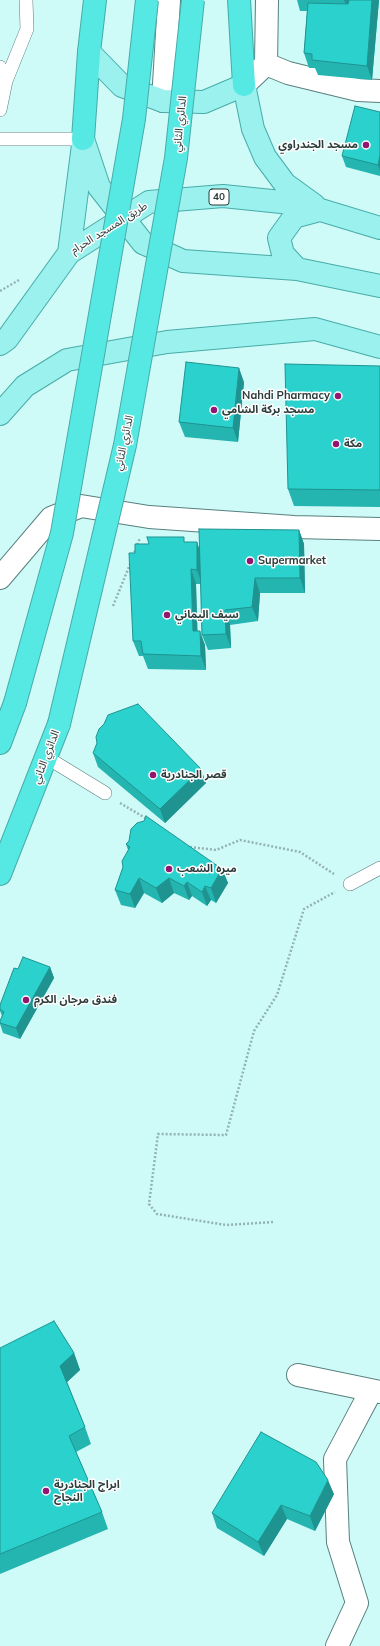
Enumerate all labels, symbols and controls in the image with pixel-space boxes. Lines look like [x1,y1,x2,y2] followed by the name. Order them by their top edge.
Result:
[170,95,190,153] street label: الدائري الثاني
[278,138,358,152] place label: مسجد الجندراوي
[361,140,371,150] marker: مسجد الجندراوي
[209,189,229,205] road number: 40
[68,199,150,257] street label: طريق المسجد الحرام
[242,389,330,403] place label: Nahdi Pharmacy
[333,391,343,401] marker: Nahdi Pharmacy
[222,403,314,417] place label: مسجد بركة الشامي
[209,405,219,415] marker: مسجد بركة الشامي
[112,414,136,472] street label: الدائري الثاني
[344,437,362,451] place label: مكة
[331,439,341,449] marker: مكة
[258,554,326,568] place label: Supermarket
[245,556,255,566] marker: Supermarket
[175,608,239,622] place label: سيف اليماني
[162,610,172,620] marker: سيف اليماني
[30,728,62,786] street label: الدائري الثاني
[161,768,227,782] place label: قصر الجنادرية
[148,770,158,780] marker: قصر الجنادرية
[177,862,237,876] place label: ميره الشعب
[164,864,174,874] marker: ميره الشعب
[34,993,117,1007] place label: فندق مرجان الكرم
[21,995,31,1005] marker: فندق مرجان الكرم
[54,1478,120,1504] place label: ابراج الجنادرية النجاح
[41,1486,51,1496] marker: ابراج الجنادرية النجاح

